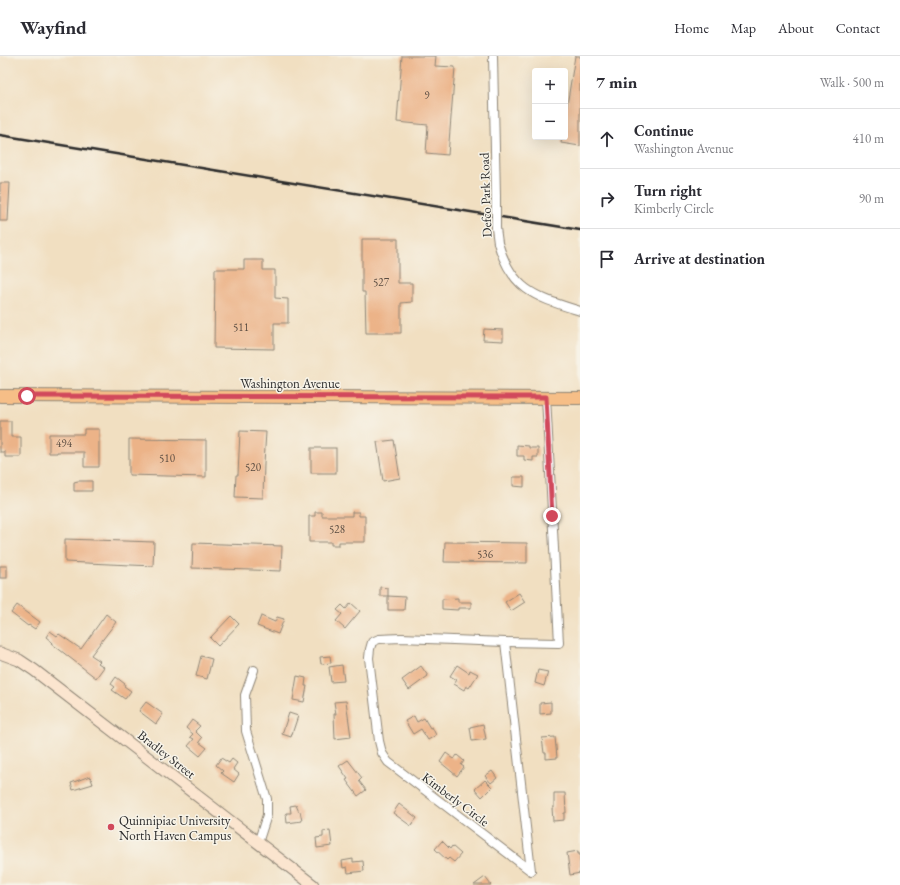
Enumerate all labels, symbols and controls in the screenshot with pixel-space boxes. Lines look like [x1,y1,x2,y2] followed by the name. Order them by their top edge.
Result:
[20,15,87,40] text: Wayfind
[674,19,709,37] text: Home
[731,19,756,37] text: Map
[778,19,814,37] text: About
[836,19,880,37] text: Contact
[532,68,568,140] map controls
[532,68,568,104] button: +
[596,71,637,93] text: 7 min
[820,74,884,91] text: Walk · 500 m
[424,88,430,102] house number: 9
[532,104,568,140] button: −
[634,121,694,140] text: Continue
[596,128,618,150] icon: ahead
[853,130,884,147] text: 410 m
[634,140,734,157] text: Washington Avenue
[476,152,495,238] street label: Defco Park Road
[634,181,702,200] text: Turn right
[596,188,618,210] icon: right
[859,190,884,207] text: 90 m
[634,200,714,217] text: Kimberly Circle
[596,248,618,270] icon: arrive
[634,249,765,268] text: Arrive at destination
[373,275,390,289] house number: 527
[233,320,249,334] house number: 511
[240,375,340,392] street label: Washington Avenue
[18,387,36,405] route start
[56,436,73,450] house number: 494
[159,451,175,465] house number: 510
[245,460,261,474] house number: 520
[543,507,561,525] route end
[329,522,345,536] house number: 528
[477,547,494,561] house number: 536
[134,727,199,782] street label: Bradley Street
[419,769,493,830] street label: Kimberly Circle
[119,812,231,844] place label: Quinnipiac University North Haven Campus
[106,822,116,832] marker: Quinnipiac University North Haven Campus

